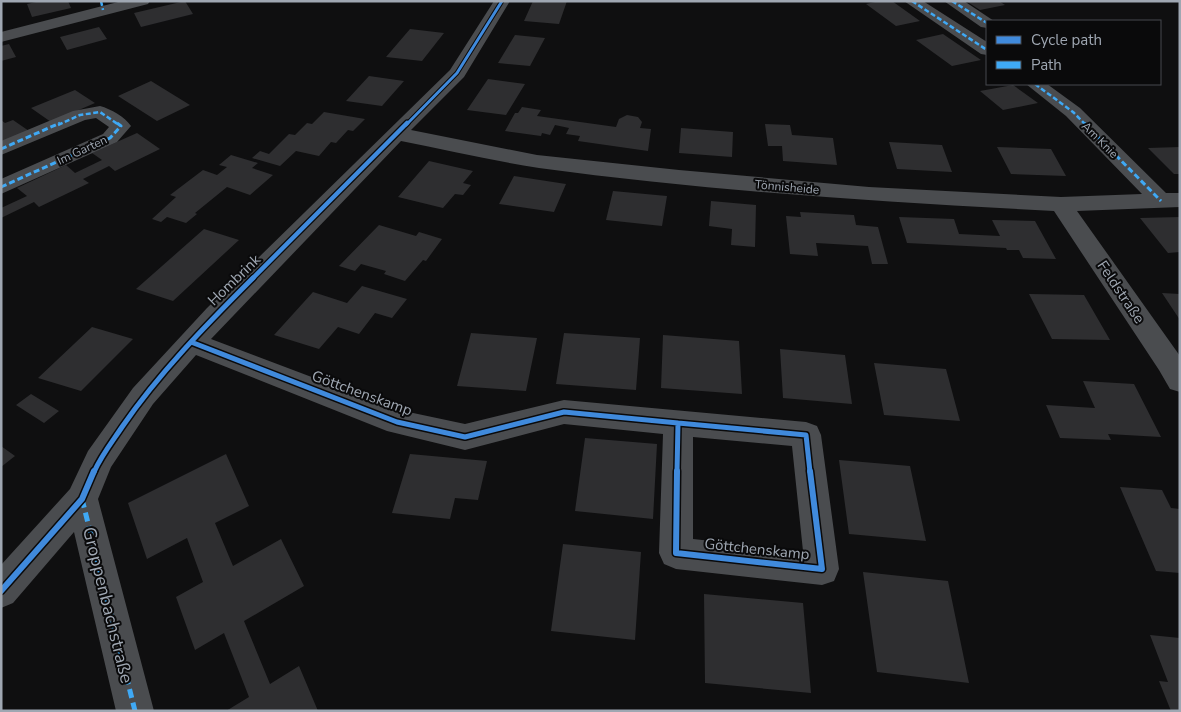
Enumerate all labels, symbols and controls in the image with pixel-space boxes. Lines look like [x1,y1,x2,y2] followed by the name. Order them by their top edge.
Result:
[986,20,1161,85] legend
[1031,30,1102,50] text: Cycle path
[1031,55,1062,75] text: Path
[1078,118,1122,162] street label: Am Knie
[54,131,110,169] street label: Im Garten
[754,176,820,198] street label: Tönnisheide
[203,249,265,310] street label: Hombrink
[1093,257,1149,327] street label: Feldstraße
[309,366,415,421] street label: Göttchenskamp
[77,524,139,686] street label: Groppenbachstraße
[703,534,811,564] street label: Göttchenskamp

